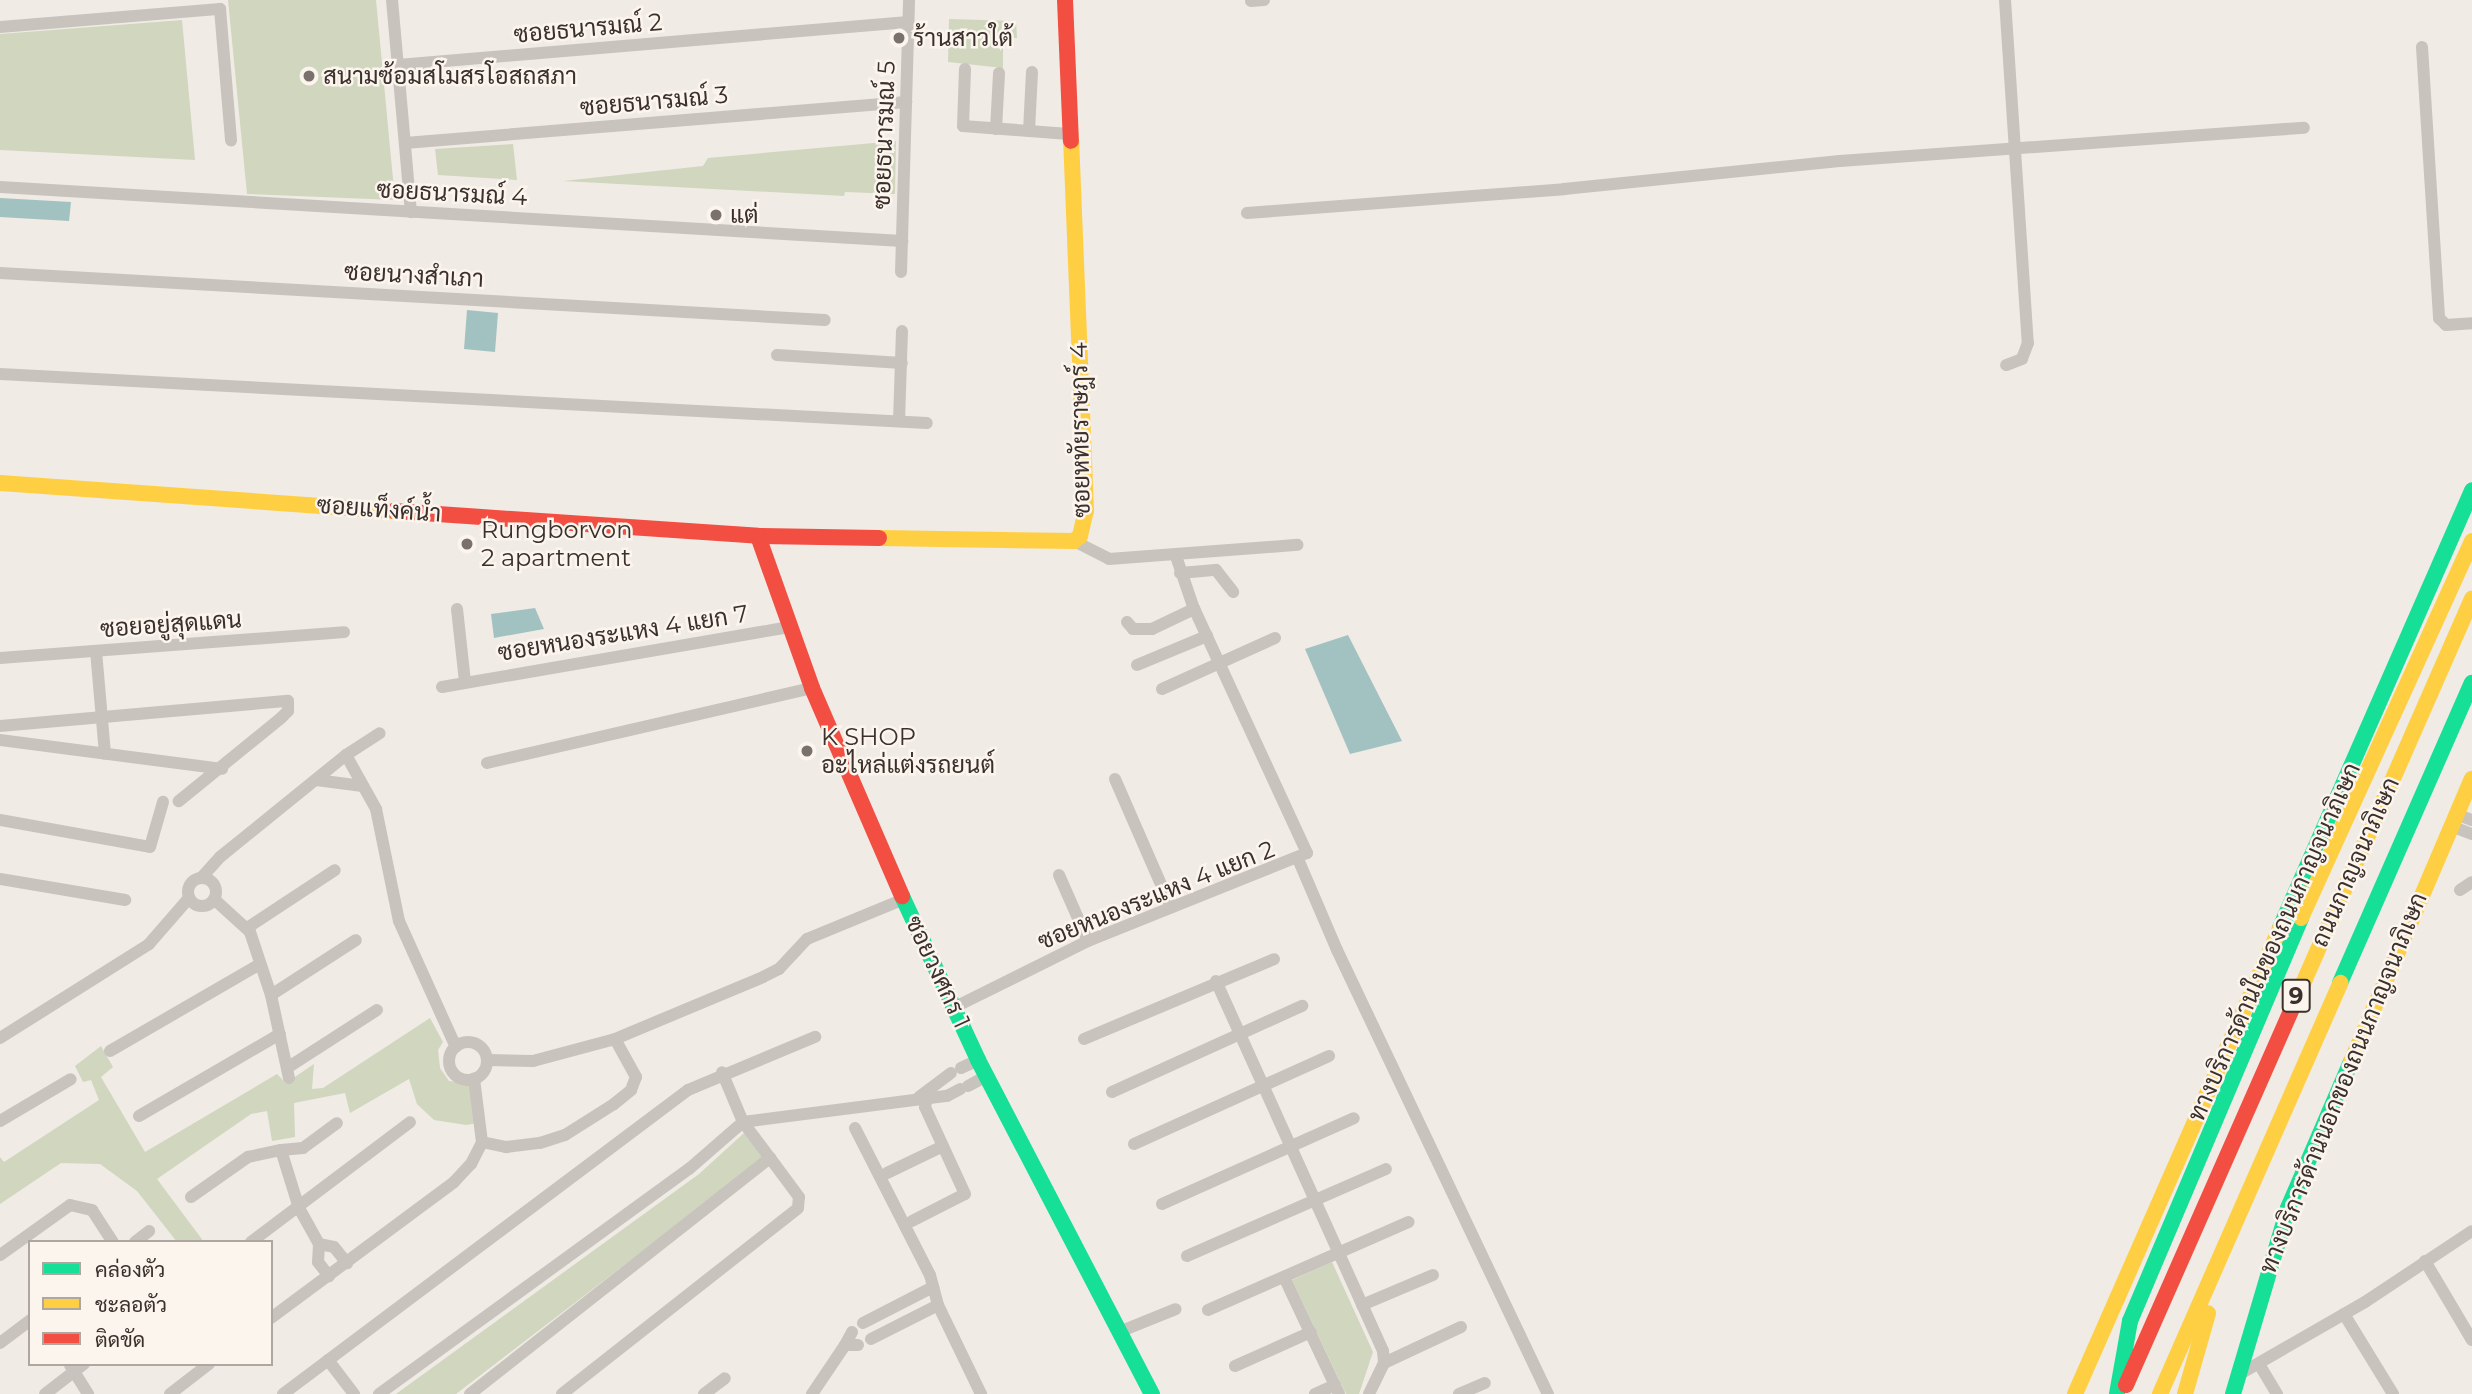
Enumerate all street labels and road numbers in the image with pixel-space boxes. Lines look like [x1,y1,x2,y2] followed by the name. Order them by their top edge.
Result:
[513,7,663,49] street label: ซอยธนารมณ์ 2
[867,60,901,210] street label: ซอยธนารมณ์ 5
[579,80,729,122] street label: ซอยธนารมณ์ 3
[376,175,528,211] street label: ซอยธนารมณ์ 4
[343,257,485,293] street label: ซอยนางสำเภา
[1064,342,1096,518] street label: ซอยหทัยราษฎร์ 4
[316,490,442,528] street label: ซอยแท็งค์น้ำ
[496,599,750,667] street label: ซอยหนองระแหง 4 แยก 7
[99,605,243,643] street label: ซอยอยู่สุดแดน
[2182,758,2366,1126] street label: ทางบริการด้านในของถนนกาญจนาภิเษก
[2305,773,2405,951] street label: ถนนกาญจนาภิเษก
[1034,834,1278,956] street label: ซอยหนองระแหง 4 แยก 2
[2253,888,2433,1278] street label: ทางบริการด้านนอกของถนนกาญจนาภิเษก
[899,911,977,1033] street label: ซอยวงศกร 1
[2280,976,2312,1015] road number: 9

